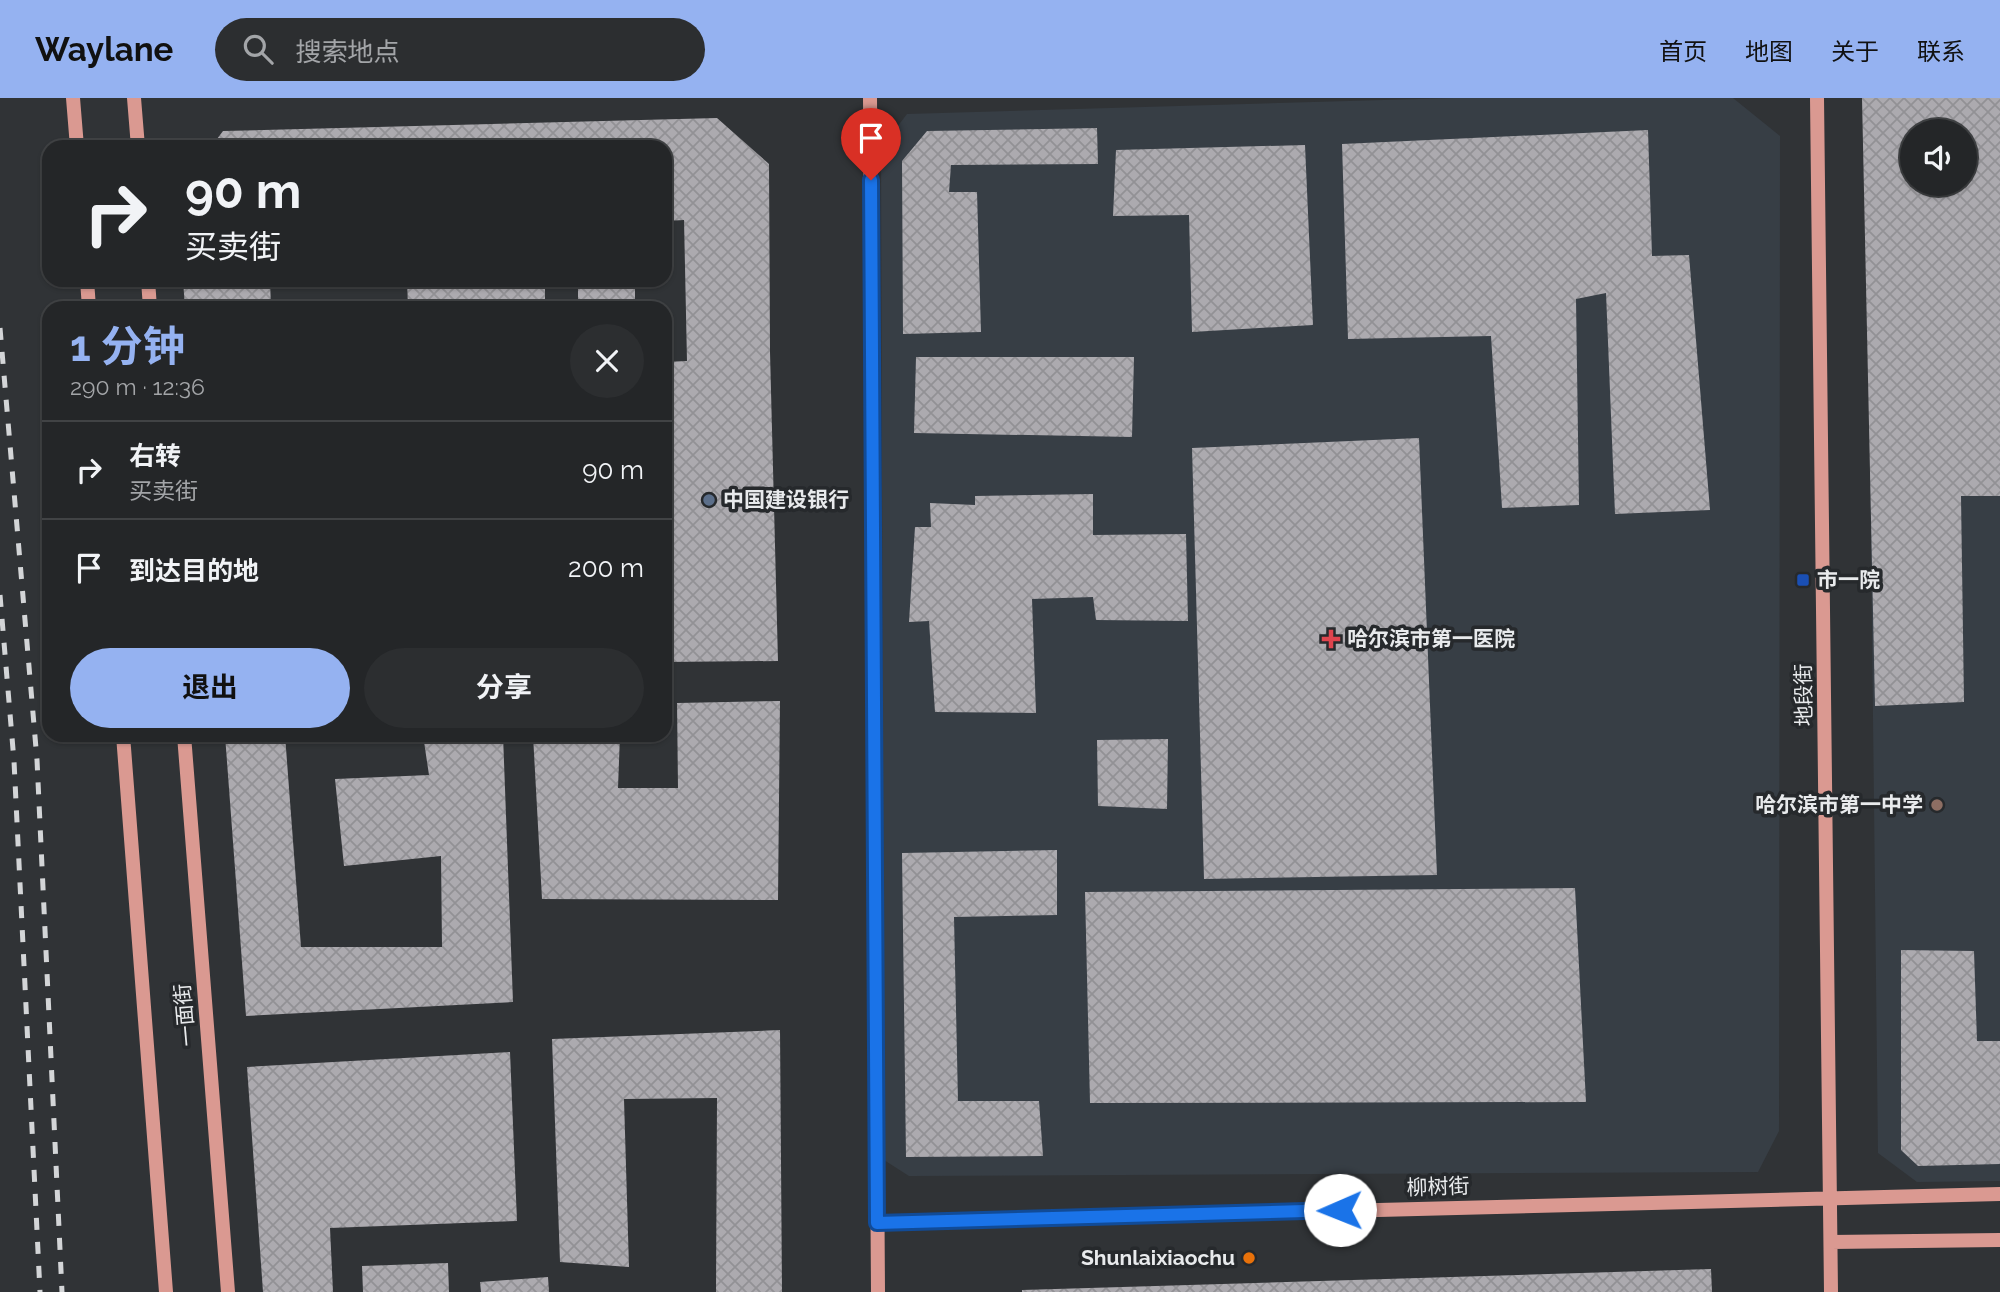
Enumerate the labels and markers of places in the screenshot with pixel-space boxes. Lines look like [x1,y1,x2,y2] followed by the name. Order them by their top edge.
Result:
[841,108,901,180] pin
[723,487,849,512] place label: 中国建设银行
[701,492,717,508] marker: 中国建设银行
[1817,567,1880,592] place label: 市一院
[1795,572,1811,588] marker: 市一院
[1347,626,1515,651] place label: 哈尔滨市第一医院
[1321,629,1341,649] marker: 哈尔滨市第一医院
[1755,792,1923,817] place label: 哈尔滨市第一中学
[1929,797,1945,813] marker: 哈尔滨市第一中学
[1081,1245,1235,1270] place label: Shunlaixiaochu
[1241,1250,1257,1266] marker: Shunlaixiaochu

